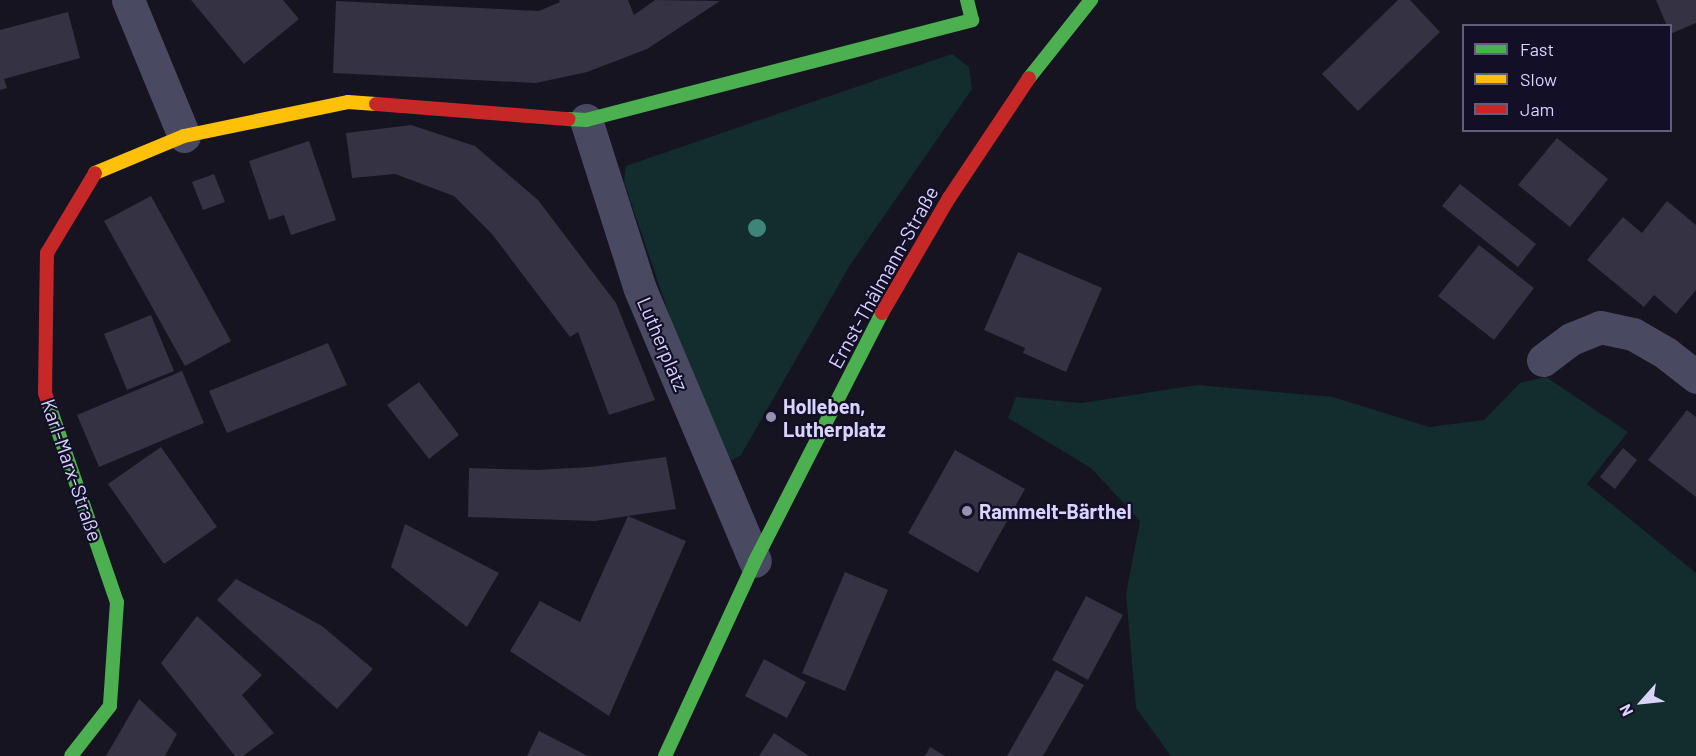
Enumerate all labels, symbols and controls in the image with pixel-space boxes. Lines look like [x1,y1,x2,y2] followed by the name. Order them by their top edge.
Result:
[1462,24,1672,132] legend
[1520,38,1554,60] text: Fast
[1520,68,1557,90] text: Slow
[1520,98,1554,120] text: Jam
[823,182,943,372] street label: Ernst-Thälmann-Straße
[632,293,694,395] street label: Lutherplatz
[783,394,886,441] place label: Holleben, Lutherplatz
[36,396,108,544] street label: Karl-Marx-Straße
[764,410,778,424] marker: Holleben, Lutherplatz
[979,499,1132,523] place label: Rammelt-Bärthel
[960,504,974,518] marker: Rammelt-Bärthel
[1612,672,1672,732] north arrow
[1615,701,1636,719] text: N

